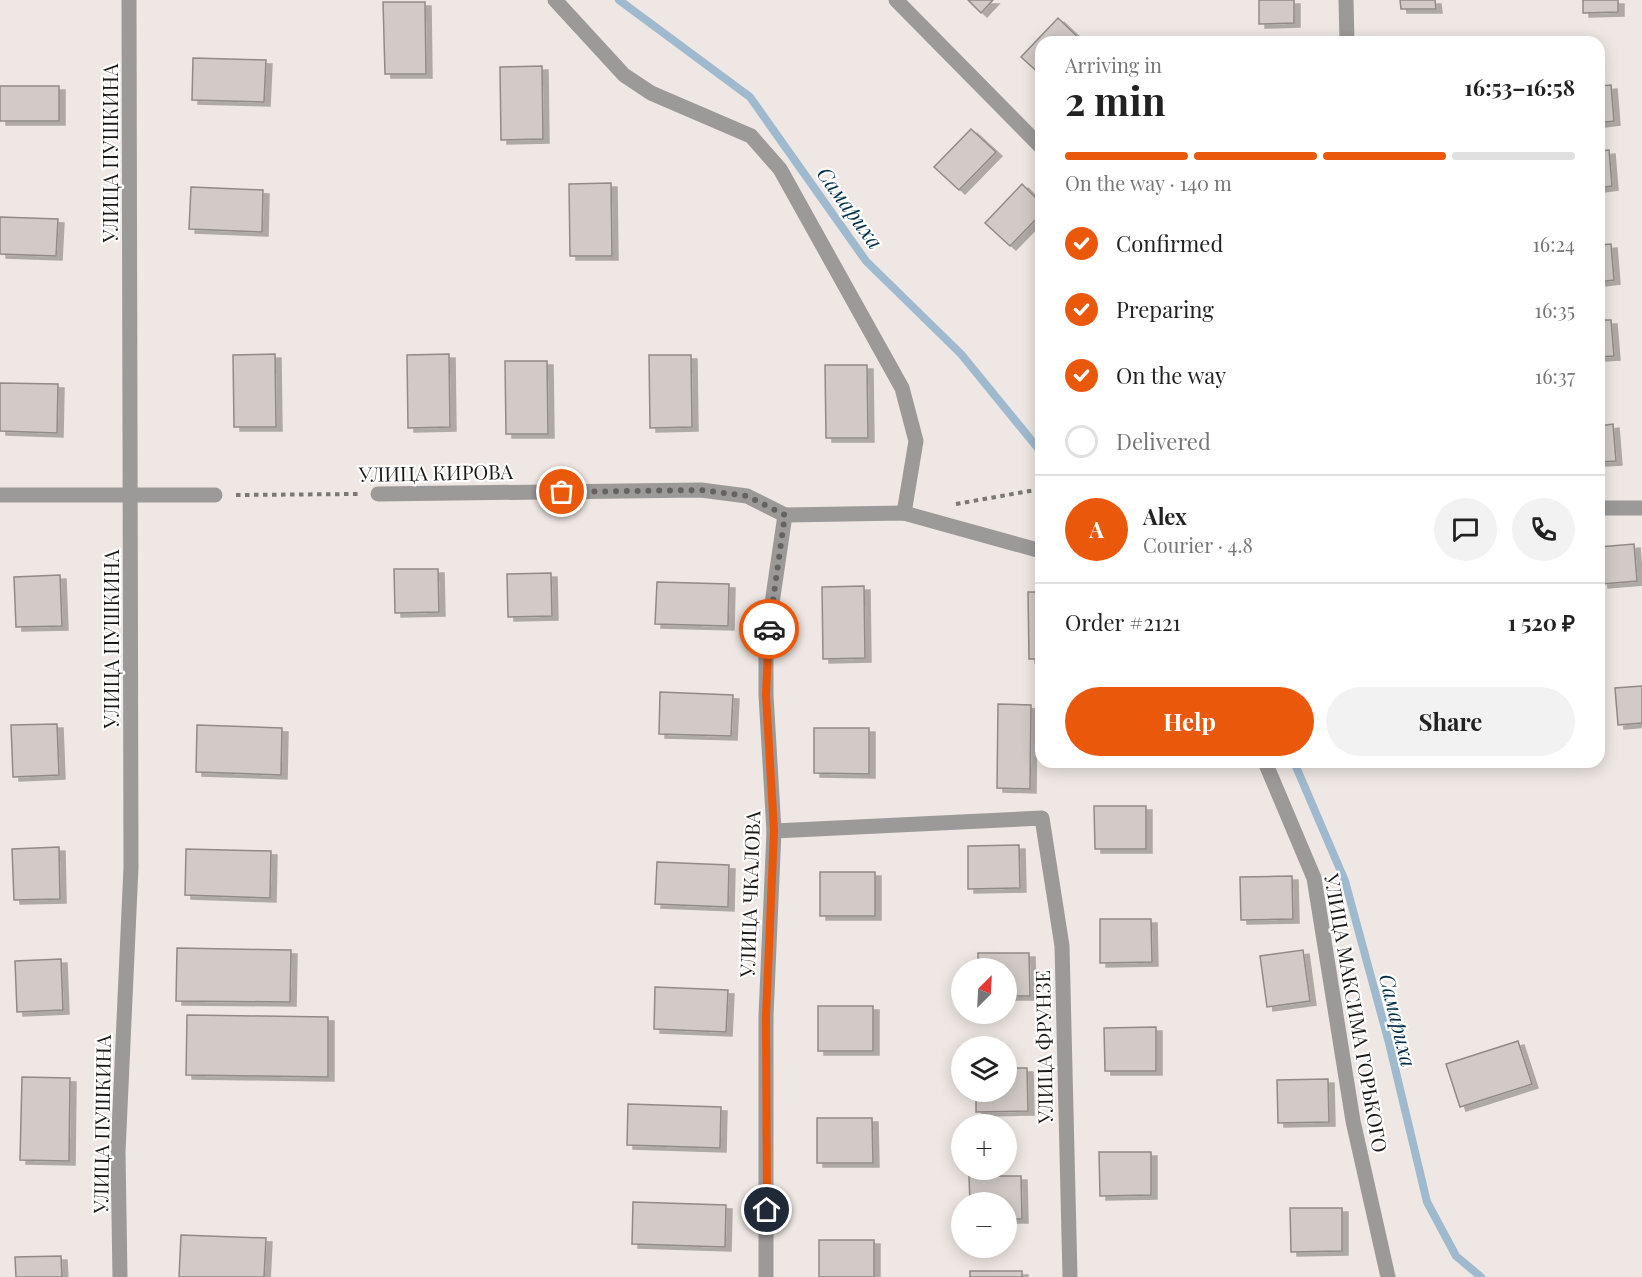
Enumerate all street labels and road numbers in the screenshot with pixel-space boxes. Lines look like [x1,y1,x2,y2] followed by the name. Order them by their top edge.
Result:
[96,63,123,243] street label: УЛИЦА ПУШКИНА
[358,457,514,487] street label: УЛИЦА КИРОВА
[97,549,124,729] street label: УЛИЦА ПУШКИНА
[733,810,765,979] street label: УЛИЦА ЧКАЛОВА
[1319,870,1395,1155] street label: УЛИЦА МАКСИМА ГОРЬКОГО
[1028,970,1058,1125] street label: УЛИЦА ФРУНЗЕ
[86,1034,116,1215] street label: УЛИЦА ПУШКИНА

